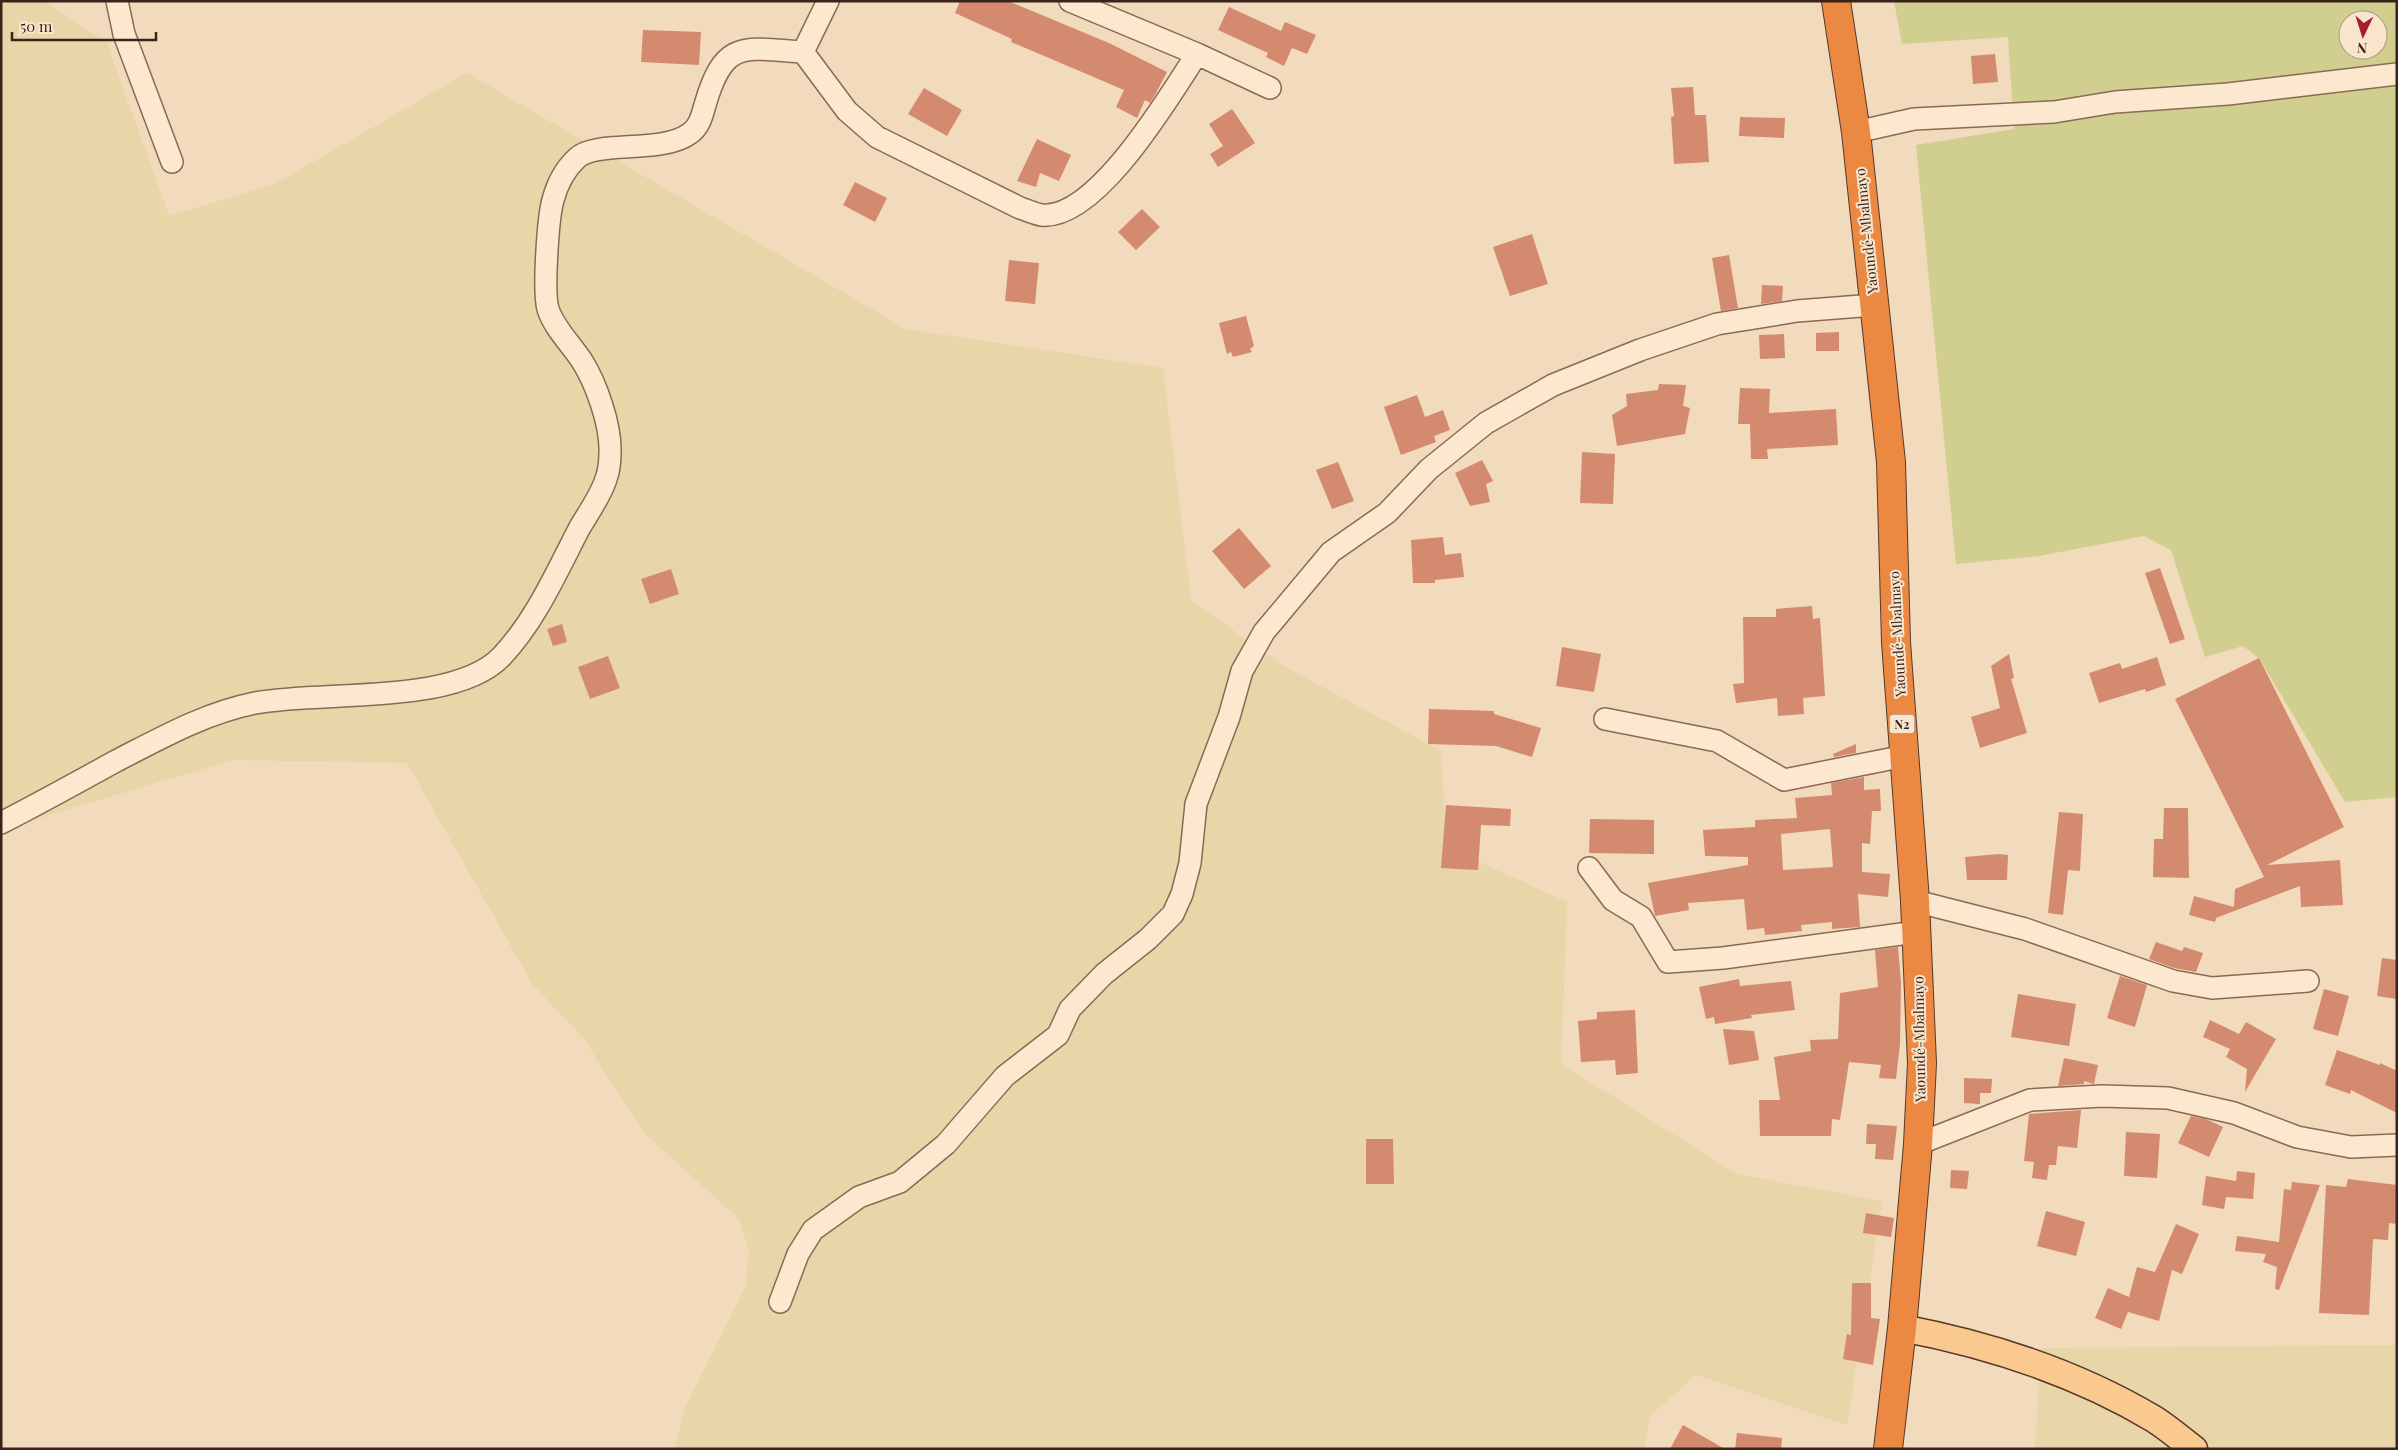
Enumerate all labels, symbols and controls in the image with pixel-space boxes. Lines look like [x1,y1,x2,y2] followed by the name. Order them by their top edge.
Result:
[12,10,156,42] scale bar
[2338,10,2388,60] north arrow
[20,16,53,36] text: 50 m
[2356,39,2368,58] text: N
[1850,167,1882,295] street label: Yaoundé-Mbalmayo
[1884,570,1910,698] street label: Yaoundé-Mbalmayo
[1890,714,1914,734] road number: N2
[1908,976,1930,1103] street label: Yaoundé-Mbalmayo

